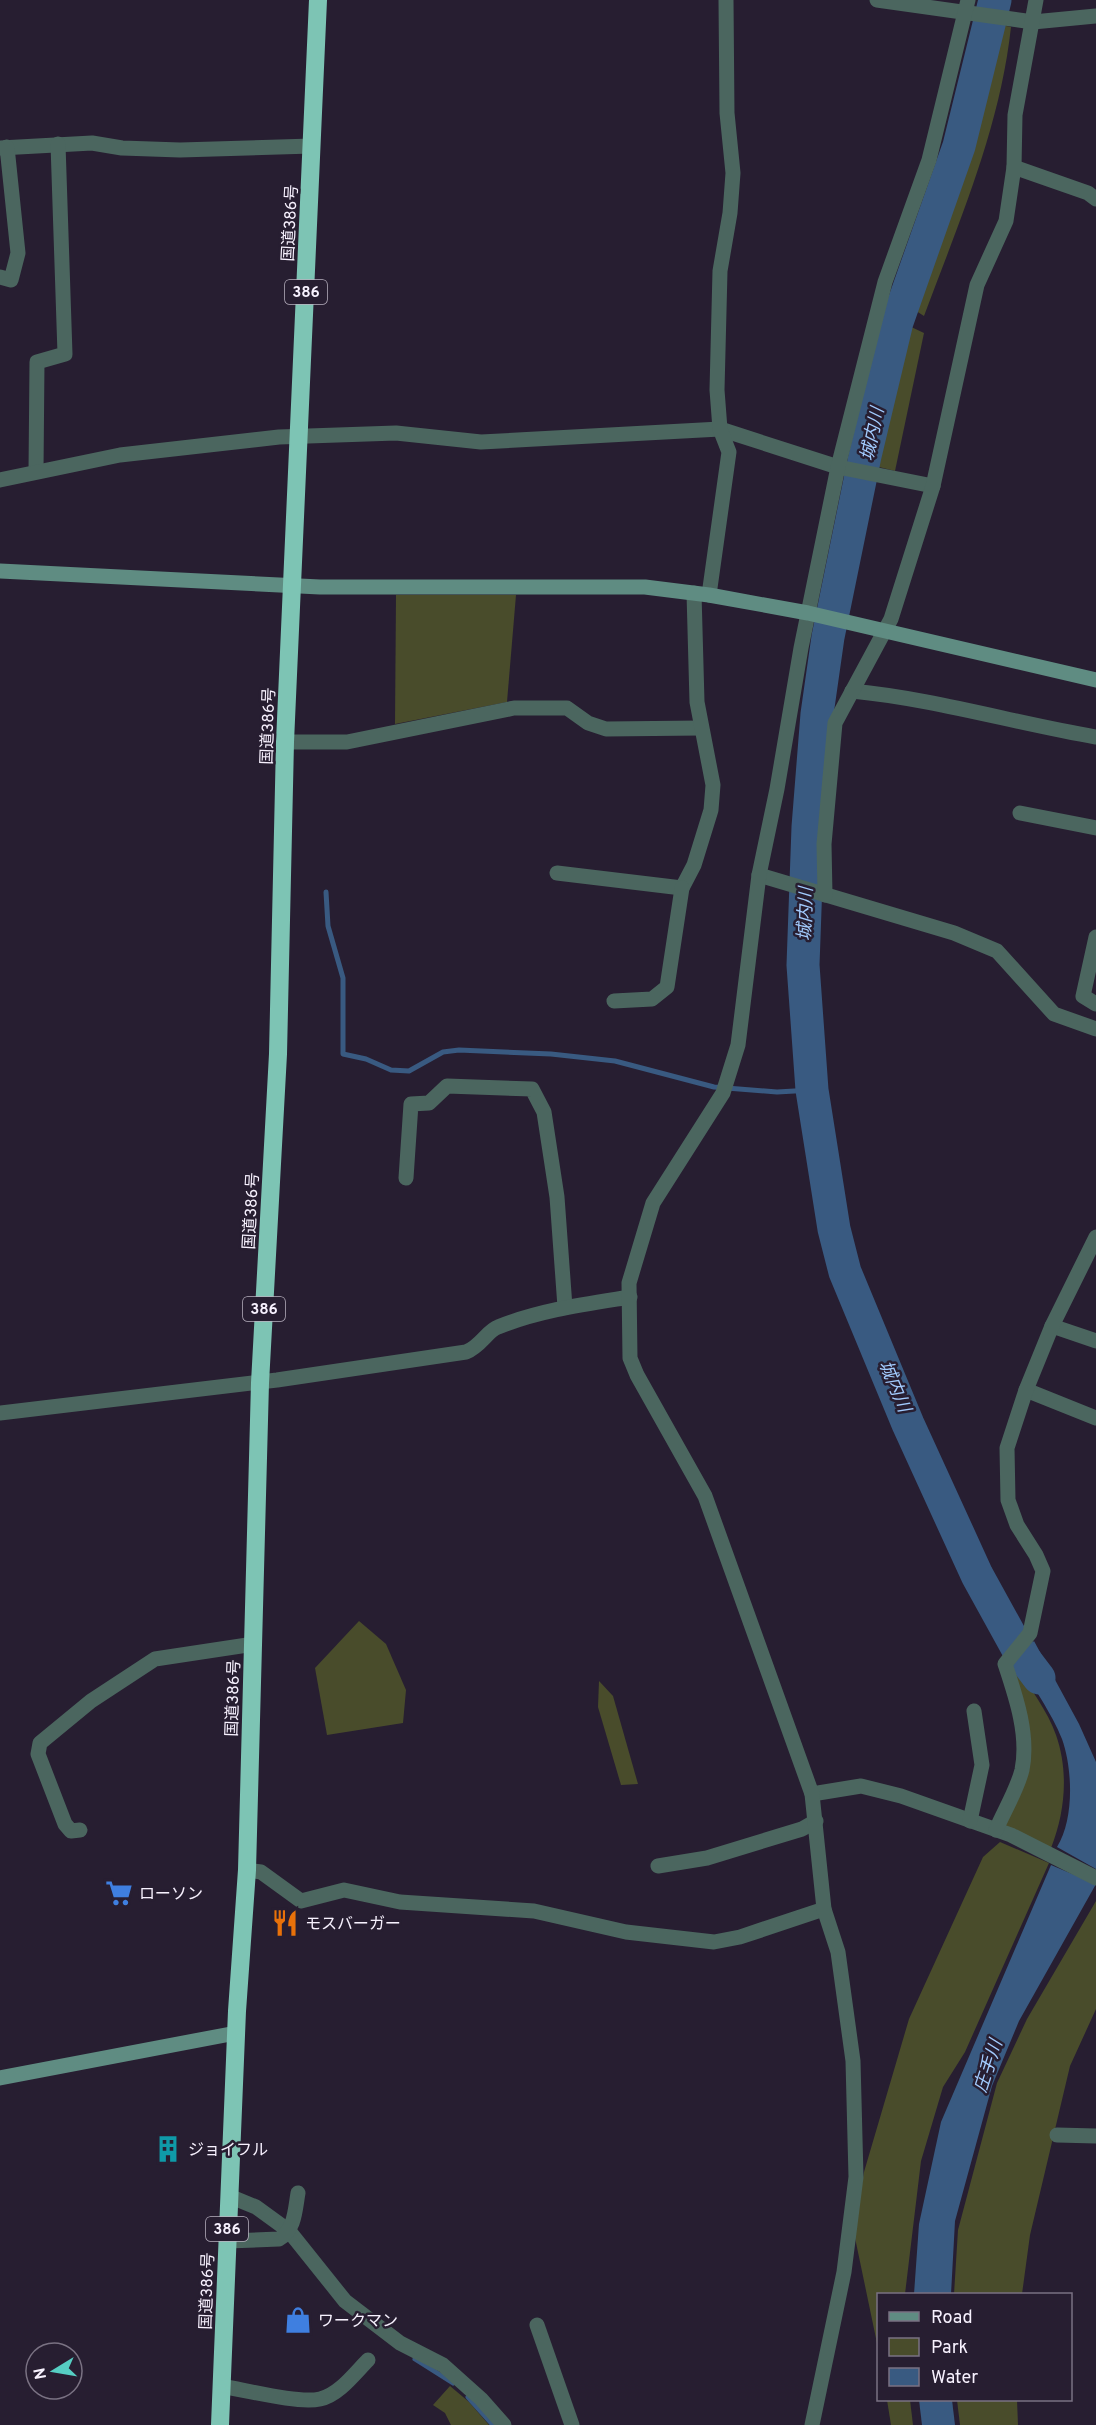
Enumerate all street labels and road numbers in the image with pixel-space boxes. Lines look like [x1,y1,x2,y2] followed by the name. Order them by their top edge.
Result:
[279,184,303,262] street label: 国道386号
[285,280,327,304] road number: 386
[258,687,280,765] street label: 国道386号
[240,1172,264,1250] street label: 国道386号
[243,1297,285,1321] road number: 386
[223,1659,245,1737] street label: 国道386号
[206,2217,248,2241] road number: 386
[197,2252,219,2330] street label: 国道386号

